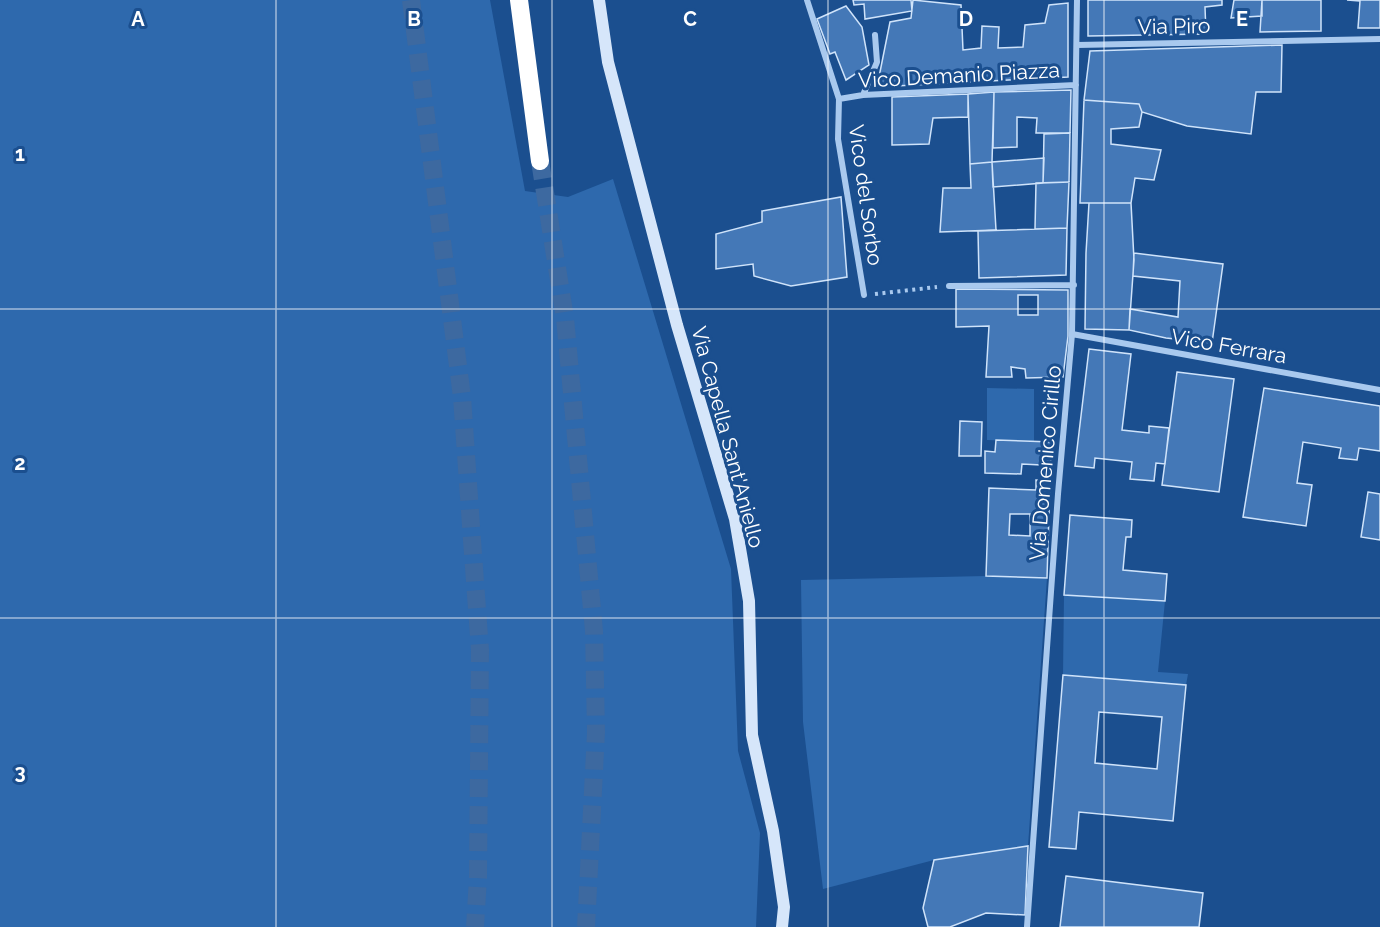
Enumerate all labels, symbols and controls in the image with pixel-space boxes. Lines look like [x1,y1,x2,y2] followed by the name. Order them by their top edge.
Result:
[131,7,145,31] text: A
[407,7,421,31] text: B
[683,7,697,31] text: C
[959,7,973,31] text: D
[1236,7,1248,31] text: E
[1137,13,1211,39] street label: Via Piro
[857,57,1061,93] street label: Vico Demanio Piazza
[844,123,888,267] street label: Vico del Sorbo
[15,142,25,166] text: 1
[686,323,770,551] street label: Via Capella Sant'Aniello
[1169,324,1289,368] street label: Vico Ferrara
[1024,364,1066,562] street label: Via Domenico Cirillo
[14,451,26,475] text: 2
[14,760,26,784] text: 3

